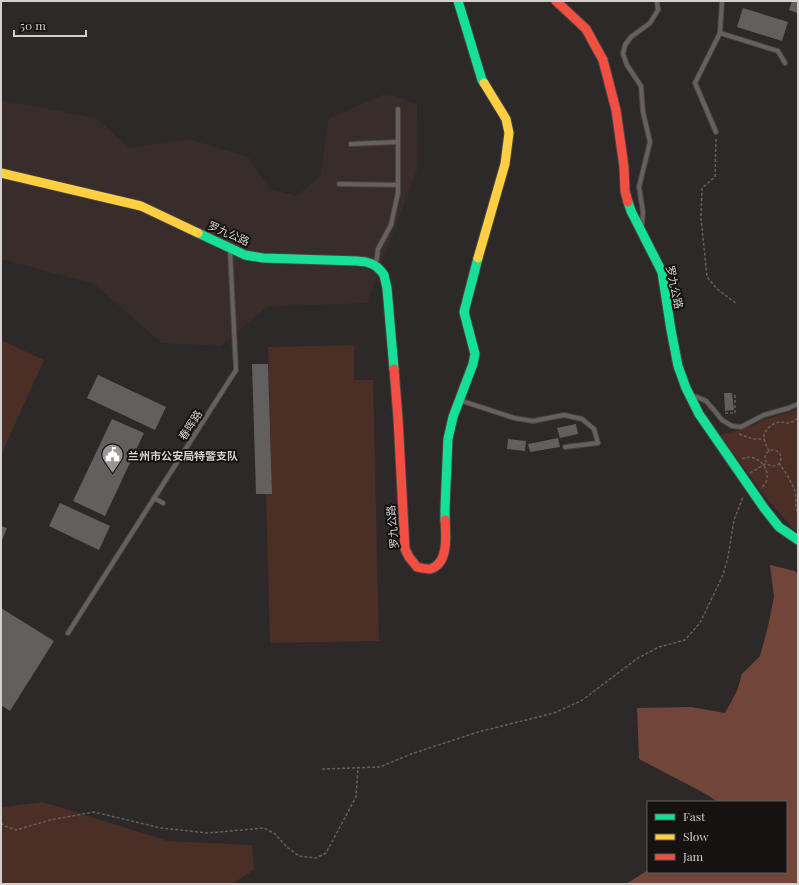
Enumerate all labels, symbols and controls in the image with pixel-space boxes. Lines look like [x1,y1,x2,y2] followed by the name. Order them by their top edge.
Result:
[14,12,86,38] scale bar
[20,17,46,33] text: 50 m
[206,217,252,249] street label: 罗九公路
[663,264,687,310] street label: 罗九公路
[175,407,205,443] street label: 春晖路
[99,442,125,475] public building icon: 兰州市公安局特警支队
[128,448,238,463] place label: 兰州市公安局特警支队
[383,504,401,550] street label: 罗九公路
[647,801,787,873] legend
[683,808,706,824] text: Fast
[683,828,709,844] text: Slow
[682,848,704,864] text: Jam

